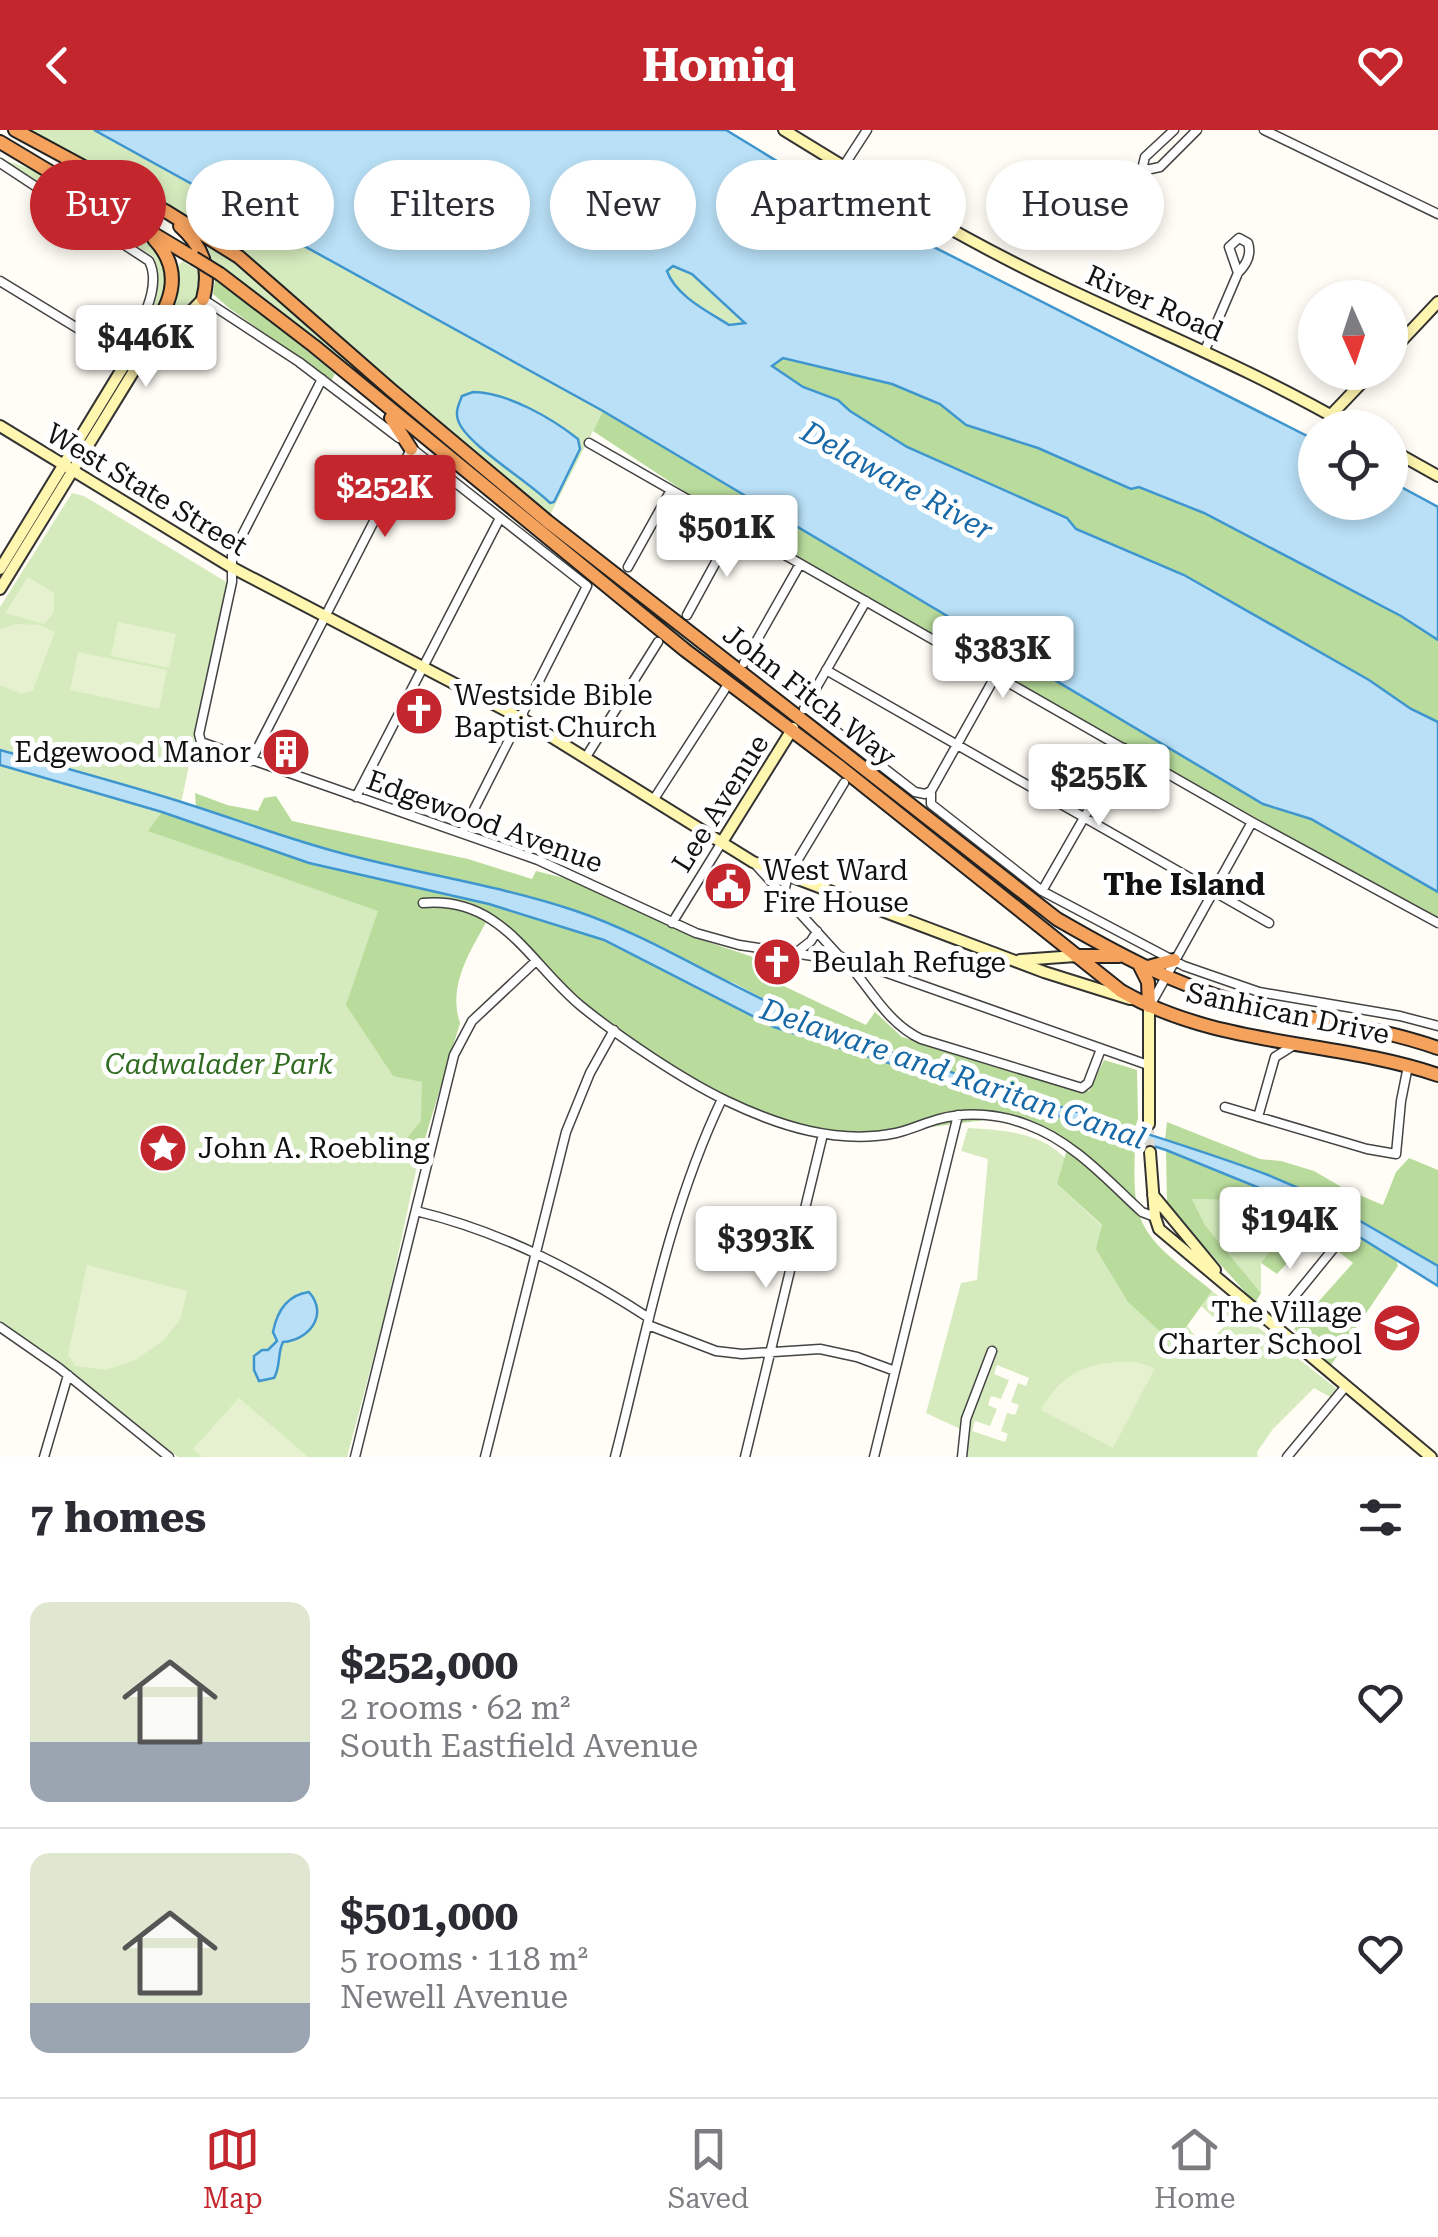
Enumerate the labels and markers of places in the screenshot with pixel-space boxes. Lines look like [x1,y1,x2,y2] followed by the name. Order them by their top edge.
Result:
[76,305,216,390] pin: $446K
[315,455,455,540] pin: $252K
[657,495,797,580] pin: $501K
[933,616,1073,701] pin: $383K
[454,679,657,744] place label: Westside Bible Baptist Church
[393,685,445,737] church icon: Westside Bible Baptist Church
[260,726,312,778] building icon: Edgewood Manor
[14,736,251,769] place label: Edgewood Manor
[1029,744,1169,829] pin: $255K
[763,854,909,919] place label: West Ward Fire House
[702,860,754,912] public building icon: West Ward Fire House
[751,936,803,988] church icon: Beulah Refuge
[812,946,1006,979] place label: Beulah Refuge
[137,1122,189,1174] place icon: John A. Roebling
[198,1132,430,1165] place label: John A. Roebling
[1220,1187,1360,1272] pin: $194K
[696,1206,836,1291] pin: $393K
[1158,1296,1362,1361] place label: The Village Charter School
[1371,1302,1423,1354] school or university icon: The Village Charter School

